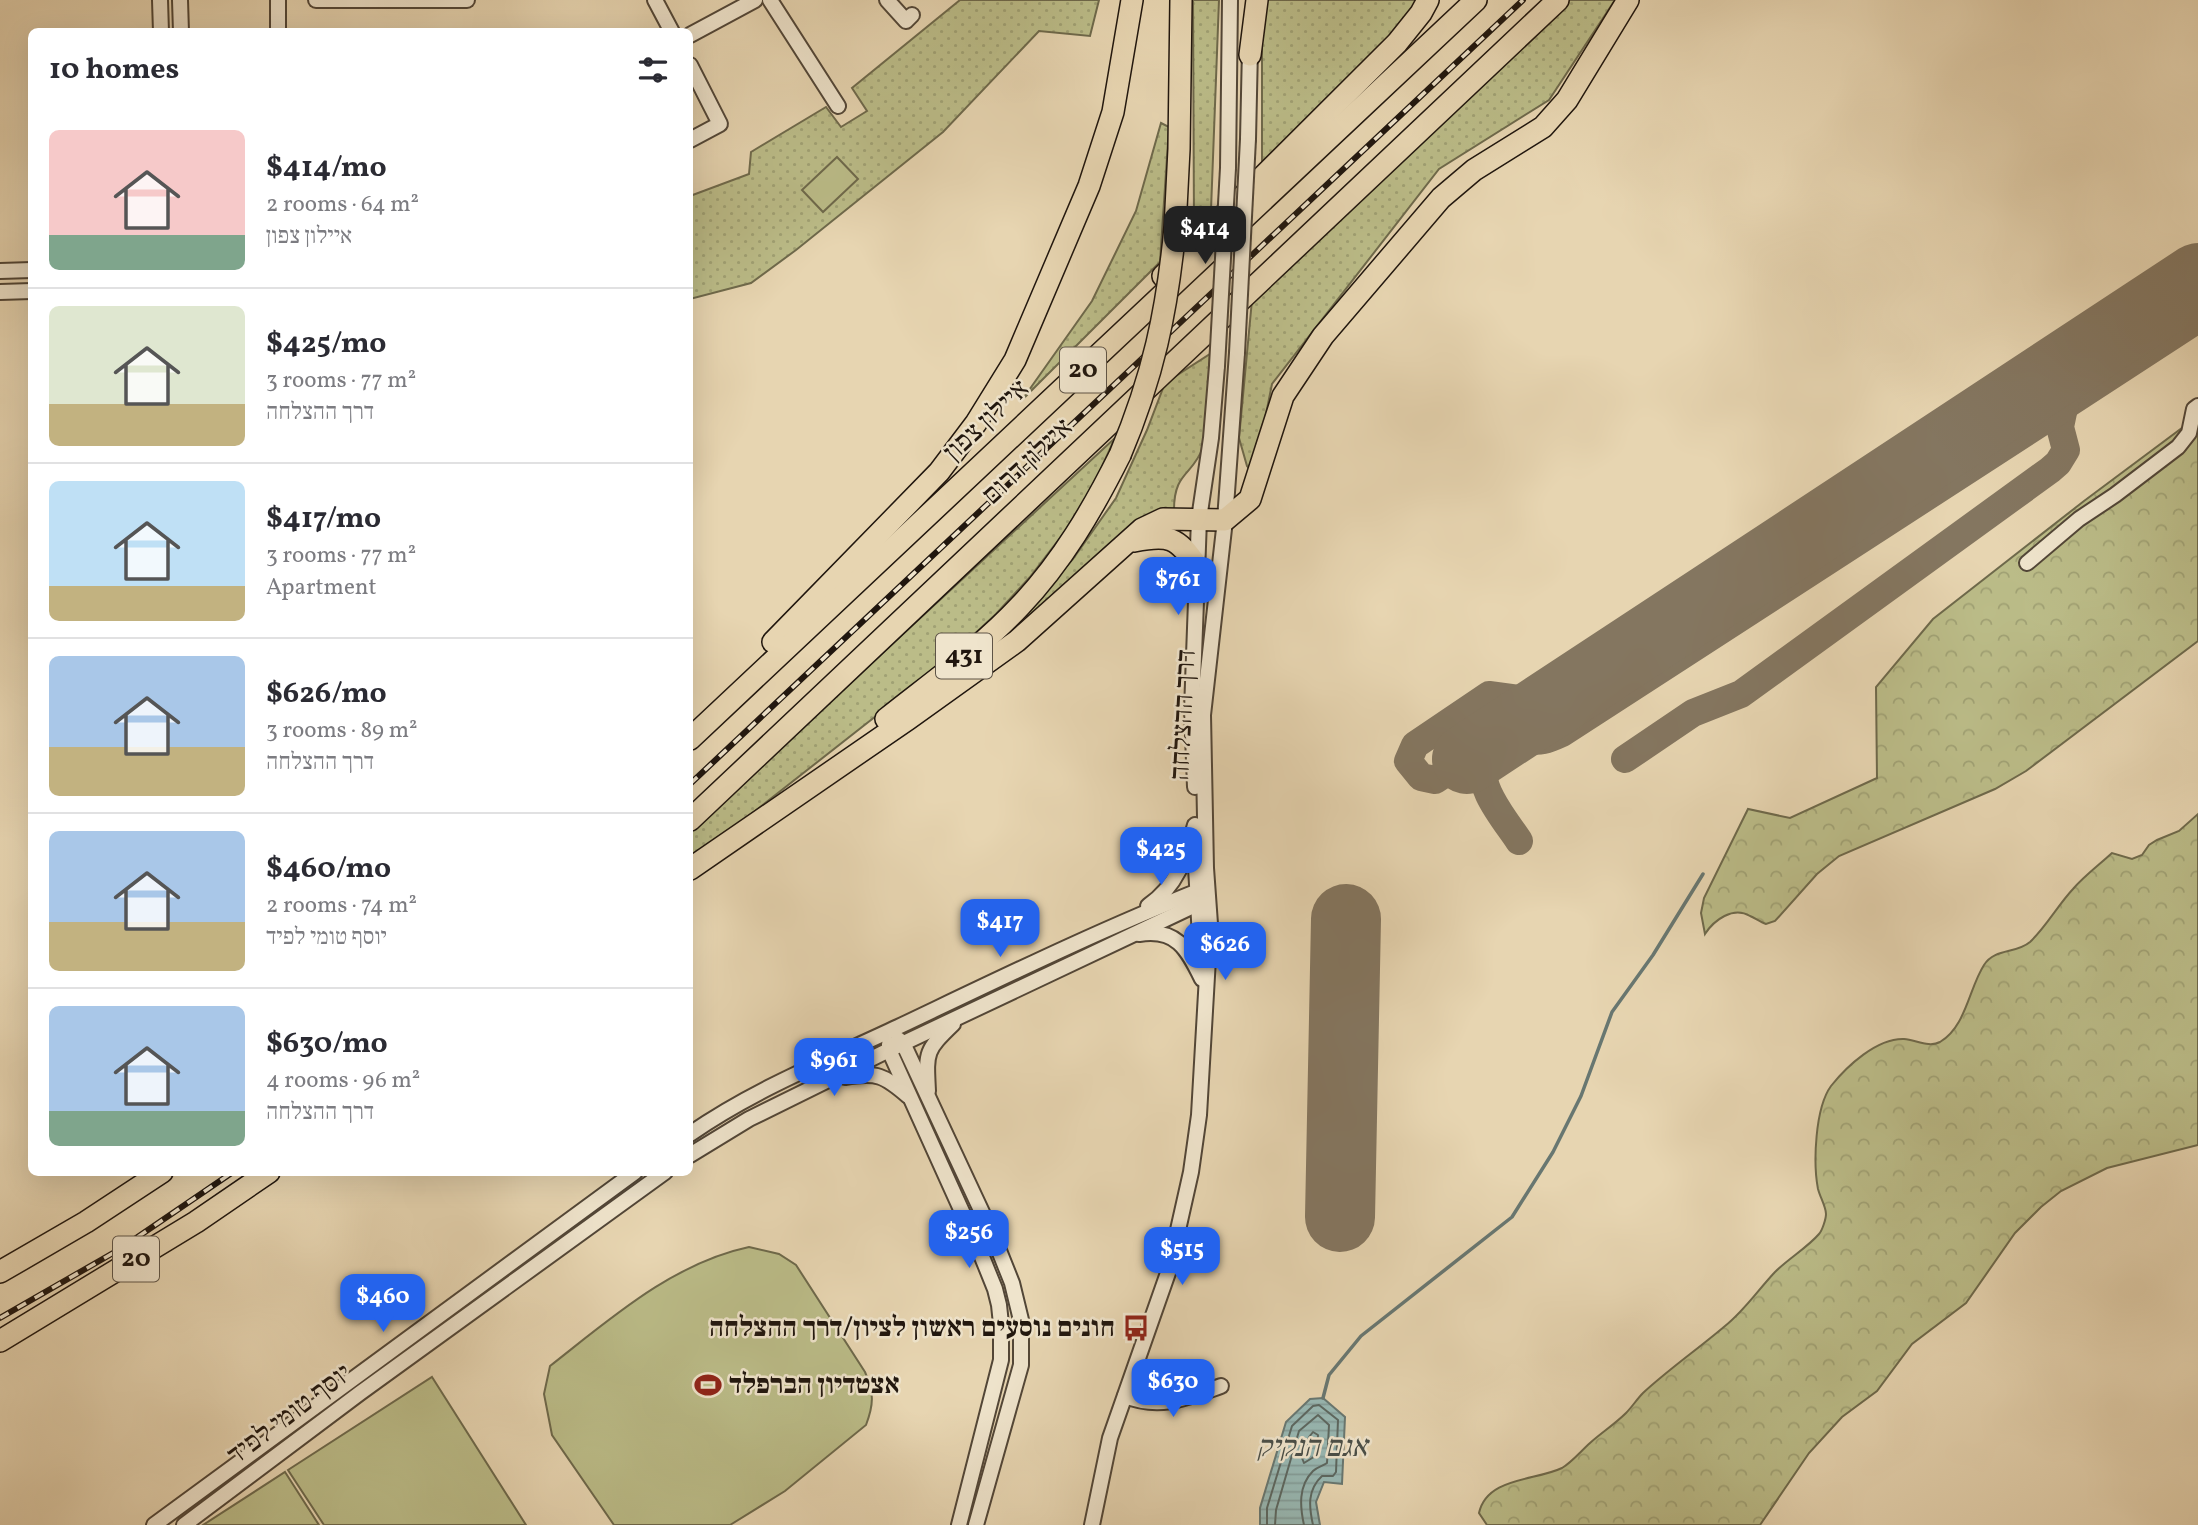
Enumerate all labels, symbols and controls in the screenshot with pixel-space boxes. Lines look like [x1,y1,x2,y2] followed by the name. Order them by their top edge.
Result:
[49,49,179,91] text: 10 homes
[634,51,672,89] icon: filters
[266,147,387,189] text: $414/mo
[105,158,189,242] icon: home
[266,189,419,221] text: 2 rooms · 64 m²
[1164,206,1246,266] pin: $414
[1180,213,1230,245] text: $414
[266,221,352,253] text: איילון צפון
[266,323,386,365] text: $425/mo
[105,334,189,418] icon: home
[1060,348,1106,392] road number: 20
[266,365,416,397] text: 3 rooms · 77 m²
[935,371,1039,471] street label: איילון צפון
[266,397,374,429] text: דרך ההצלחה
[974,410,1082,514] street label: איילון דרום
[266,498,381,540] text: $417/mo
[105,509,189,593] icon: home
[266,540,416,572] text: 3 rooms · 77 m²
[1137,558,1219,617] pin: $761
[1155,564,1201,596] text: $761
[266,572,377,604] text: Apartment
[936,634,992,678] road number: 431
[1161,648,1207,782] street label: דרך ההצלחה
[266,673,387,715] text: $626/mo
[105,684,189,768] icon: home
[266,715,418,747] text: 3 rooms · 89 m²
[266,747,374,779] text: דרך ההצלחה
[1120,828,1202,887] pin: $425
[1136,834,1186,866] text: $425
[266,848,391,890] text: $460/mo
[105,859,189,943] icon: home
[266,890,417,922] text: 2 rooms · 74 m²
[959,900,1041,959] pin: $417
[976,906,1024,938] text: $417
[266,922,387,954] text: יוסף טומי לפיד
[1184,922,1266,982] pin: $626
[1200,929,1250,961] text: $626
[266,1023,388,1065] text: $630/mo
[105,1034,189,1118] icon: home
[793,1038,875,1098] pin: $961
[810,1045,858,1077] text: $961
[266,1065,420,1097] text: 4 rooms · 96 m²
[266,1097,374,1129] text: דרך ההצלחה
[928,1210,1010,1270] pin: $256
[945,1217,993,1249] text: $256
[1141,1228,1223,1287] pin: $515
[1160,1234,1204,1266] text: $515
[113,1236,159,1282] road number: 20
[342,1274,424,1334] pin: $460
[356,1281,410,1313] text: $460
[709,1309,1115,1348] place label: חונים נוסעים ראשון לציון/דרך ההצלחה
[1121,1313,1151,1343] bus stop icon: חונים נוסעים ראשון לציון/דרך ההצלחה
[220,1355,360,1475] street label: יוסף טומי לפיד
[1132,1360,1214,1419] pin: $630
[729,1366,900,1405] place label: אצטדיון הברפלד
[1148,1366,1198,1398] text: $630
[693,1370,723,1400] sports icon: אצטדיון הברפלד
[1257,1427,1371,1469] water label: אגם הנקיק

